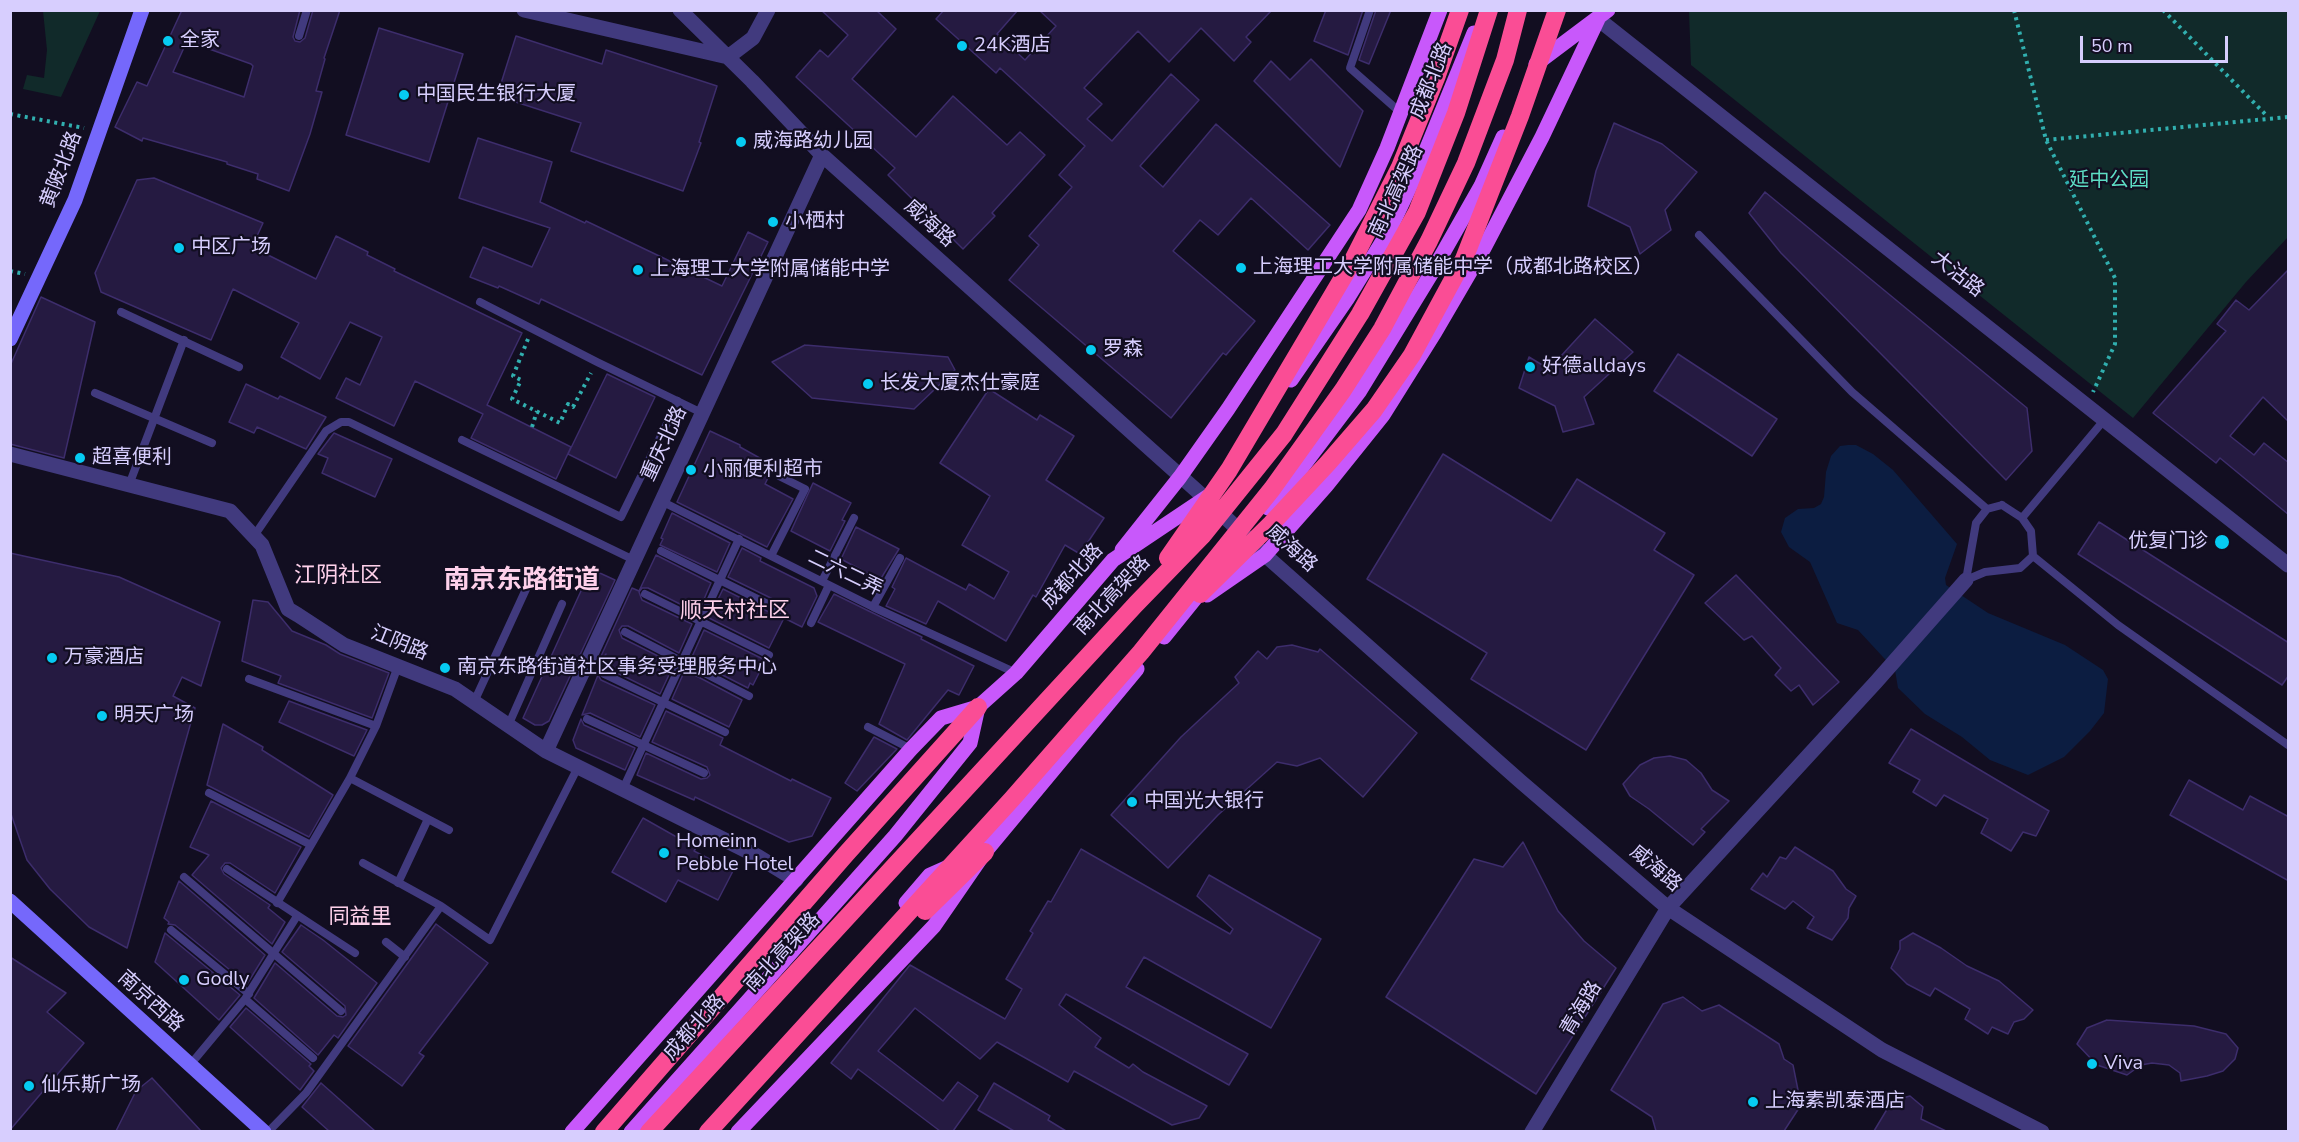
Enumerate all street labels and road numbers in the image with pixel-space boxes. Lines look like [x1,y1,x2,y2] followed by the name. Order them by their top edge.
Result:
[1406,39,1458,123] street label: 成都北路
[36,128,88,212] street label: 黄陂北路
[1365,142,1429,242] street label: 南北高架路
[899,195,959,253] street label: 威海路
[1926,247,1988,303] street label: 大沽路
[637,403,693,485] street label: 重庆北路
[1261,520,1321,578] street label: 威海路
[1037,539,1109,615] street label: 成都北路
[804,546,886,602] street label: 二六二弄
[1070,551,1156,641] street label: 南北高架路
[367,622,431,666] street label: 江阴路
[1624,841,1686,897] street label: 威海路
[740,908,826,998] street label: 南北高架路
[112,966,188,1038] street label: 南京西路
[1556,977,1608,1041] street label: 青海路
[659,990,731,1066] street label: 成都北路

